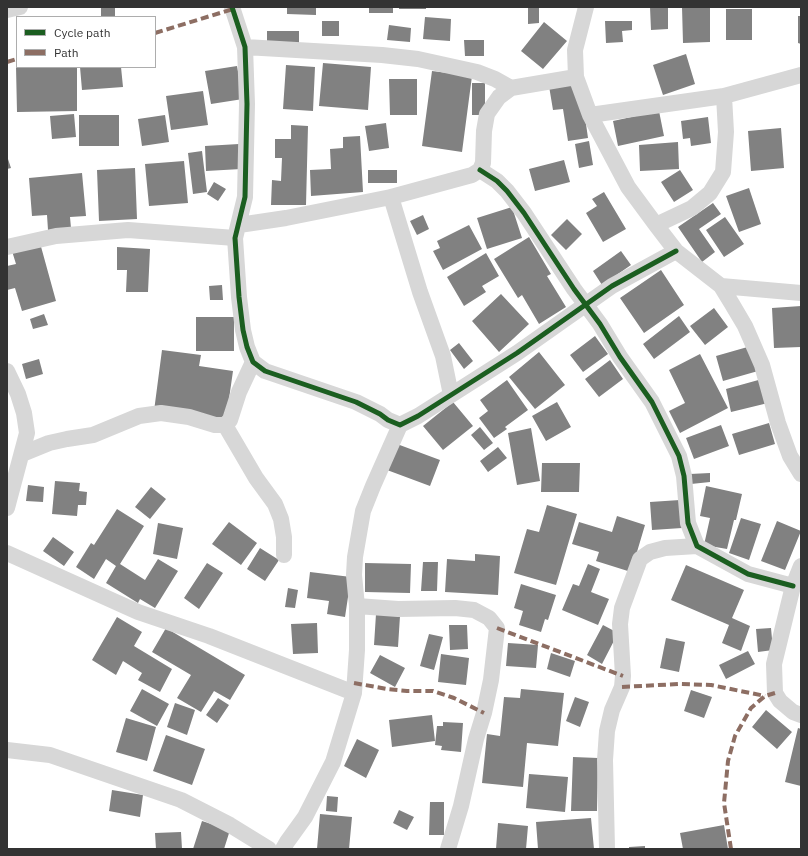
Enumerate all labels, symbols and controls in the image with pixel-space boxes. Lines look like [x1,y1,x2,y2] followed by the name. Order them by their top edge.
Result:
[16,16,156,68] legend
[54,25,111,40] text: Cycle path
[54,45,79,60] text: Path

